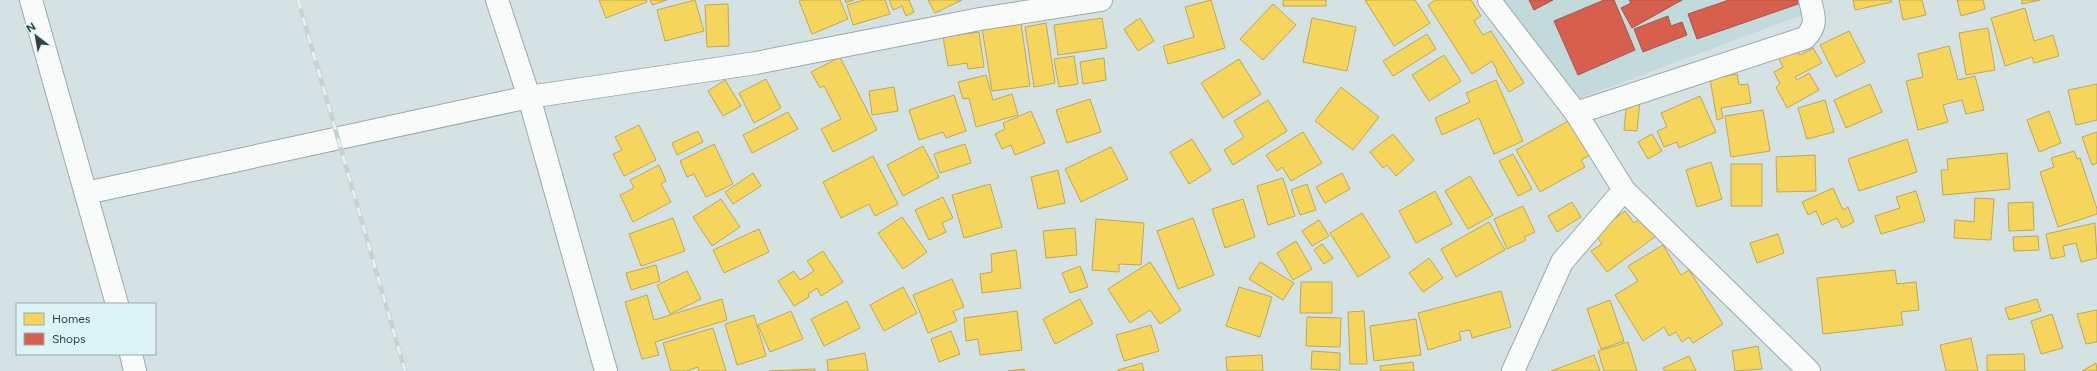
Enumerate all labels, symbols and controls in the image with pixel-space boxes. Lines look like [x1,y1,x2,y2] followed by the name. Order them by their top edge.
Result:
[16,16,56,56] north arrow
[24,20,38,36] text: N
[16,303,156,355] legend
[52,312,91,326] text: Homes
[52,332,86,346] text: Shops

